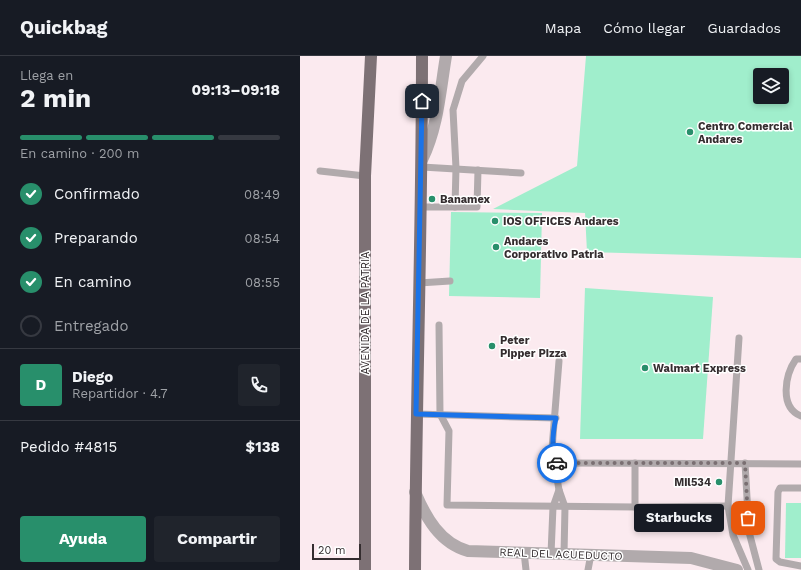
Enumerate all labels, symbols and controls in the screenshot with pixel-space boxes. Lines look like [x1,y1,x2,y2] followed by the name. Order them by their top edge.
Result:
[20,16,107,39] text: Quickbag
[545,20,581,36] text: Mapa
[603,20,686,36] text: Cómo llegar
[708,20,781,36] text: Guardados
[20,68,73,83] text: Llega en
[753,68,789,104] map controls
[753,68,789,104] button: layers
[192,81,280,99] text: 09:13–09:18
[20,83,91,113] text: 2 min
[405,84,439,118] pin
[411,90,433,112] icon: home
[698,120,793,146] place label: Centro Comercial Andares
[685,127,695,137] marker: Centro Comercial Andares
[20,146,139,161] text: En camino · 200 m
[20,183,42,205] icon: check
[54,185,140,203] text: Confirmado
[244,187,280,202] text: 08:49
[440,193,491,206] place label: Banamex
[427,194,437,204] marker: Banamex
[503,215,619,228] place label: IOS OFFICES Andares
[490,216,500,226] marker: IOS OFFICES Andares
[20,227,42,249] icon: check
[54,229,138,247] text: Preparando
[245,231,280,246] text: 08:54
[504,235,604,261] place label: Andares Corporativo Patria
[491,242,501,252] marker: Andares Corporativo Patria
[359,251,372,375] street label: AVENIDA DE LA PATRIA
[20,271,42,293] icon: check
[54,273,131,291] text: En camino
[245,275,280,290] text: 08:55
[54,317,128,335] text: Entregado
[500,334,567,360] place label: Peter Pipper Pizza
[487,341,497,351] marker: Peter Pipper Pizza
[653,362,746,375] place label: Walmart Express
[640,363,650,373] marker: Walmart Express
[238,364,280,406] button: phone
[72,368,113,386] text: Diego
[36,376,46,394] text: D
[72,386,167,401] text: Repartidor · 4.7
[20,438,117,456] text: Pedido #4815
[246,438,280,456] text: $138
[537,443,577,483] courier
[546,452,568,474] icon: car
[674,476,711,489] place label: Mil534
[714,477,724,487] marker: Mil534
[731,501,765,535] pin
[634,504,724,532] callout: Starbucks
[737,507,759,529] icon: bag
[646,510,712,525] text: Starbucks
[20,516,146,562] button: Ayuda
[154,516,280,562] button: Compartir
[312,542,361,561] scale bar
[318,544,346,557] text: 20 m
[499,546,623,563] street label: REAL DEL ACUEDUCTO

